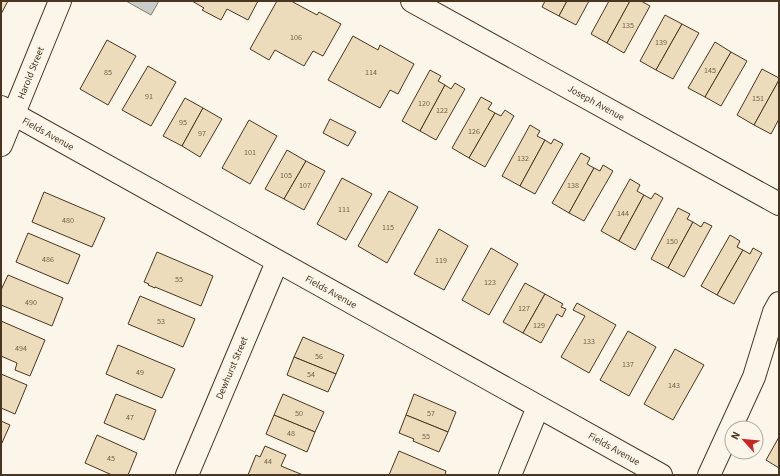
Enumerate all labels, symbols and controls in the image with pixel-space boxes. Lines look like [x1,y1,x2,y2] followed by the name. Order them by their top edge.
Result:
[622,20,634,31] house number: 135
[290,32,302,43] house number: 106
[655,37,667,48] house number: 139
[14,44,48,101] street label: Harold Street
[704,65,716,76] house number: 145
[104,67,112,78] house number: 85
[365,67,377,78] house number: 114
[565,82,627,124] street label: Joseph Avenue
[145,91,153,102] house number: 91
[752,93,764,104] house number: 151
[418,98,430,109] house number: 120
[436,105,448,116] house number: 122
[19,114,77,154] street label: Fields Avenue
[179,117,187,128] house number: 95
[468,126,480,137] house number: 126
[198,128,206,139] house number: 97
[244,147,256,158] house number: 101
[517,153,529,164] house number: 132
[280,170,292,181] house number: 105
[299,180,311,191] house number: 107
[567,180,579,191] house number: 138
[338,204,350,215] house number: 111
[617,208,629,219] house number: 144
[62,215,74,226] house number: 480
[382,222,394,233] house number: 115
[666,236,678,247] house number: 150
[42,254,54,265] house number: 486
[435,255,447,266] house number: 119
[302,272,360,312] street label: Fields Avenue
[175,274,183,285] house number: 55
[484,277,496,288] house number: 123
[25,297,37,308] house number: 490
[518,303,530,314] house number: 127
[157,316,165,327] house number: 53
[533,320,545,331] house number: 129
[212,334,252,402] street label: Dewhurst Street
[583,336,595,347] house number: 133
[15,343,27,354] house number: 494
[315,351,323,362] house number: 56
[622,359,634,370] house number: 137
[136,367,144,378] house number: 49
[307,369,315,380] house number: 54
[668,380,680,391] house number: 143
[295,408,303,419] house number: 50
[427,408,435,419] house number: 57
[126,412,134,423] house number: 47
[724,420,764,460] north arrow
[287,428,295,439] house number: 48
[585,429,643,469] street label: Fields Avenue
[727,429,744,442] text: N
[422,431,430,442] house number: 55
[107,453,115,464] house number: 45
[264,456,272,467] house number: 44

